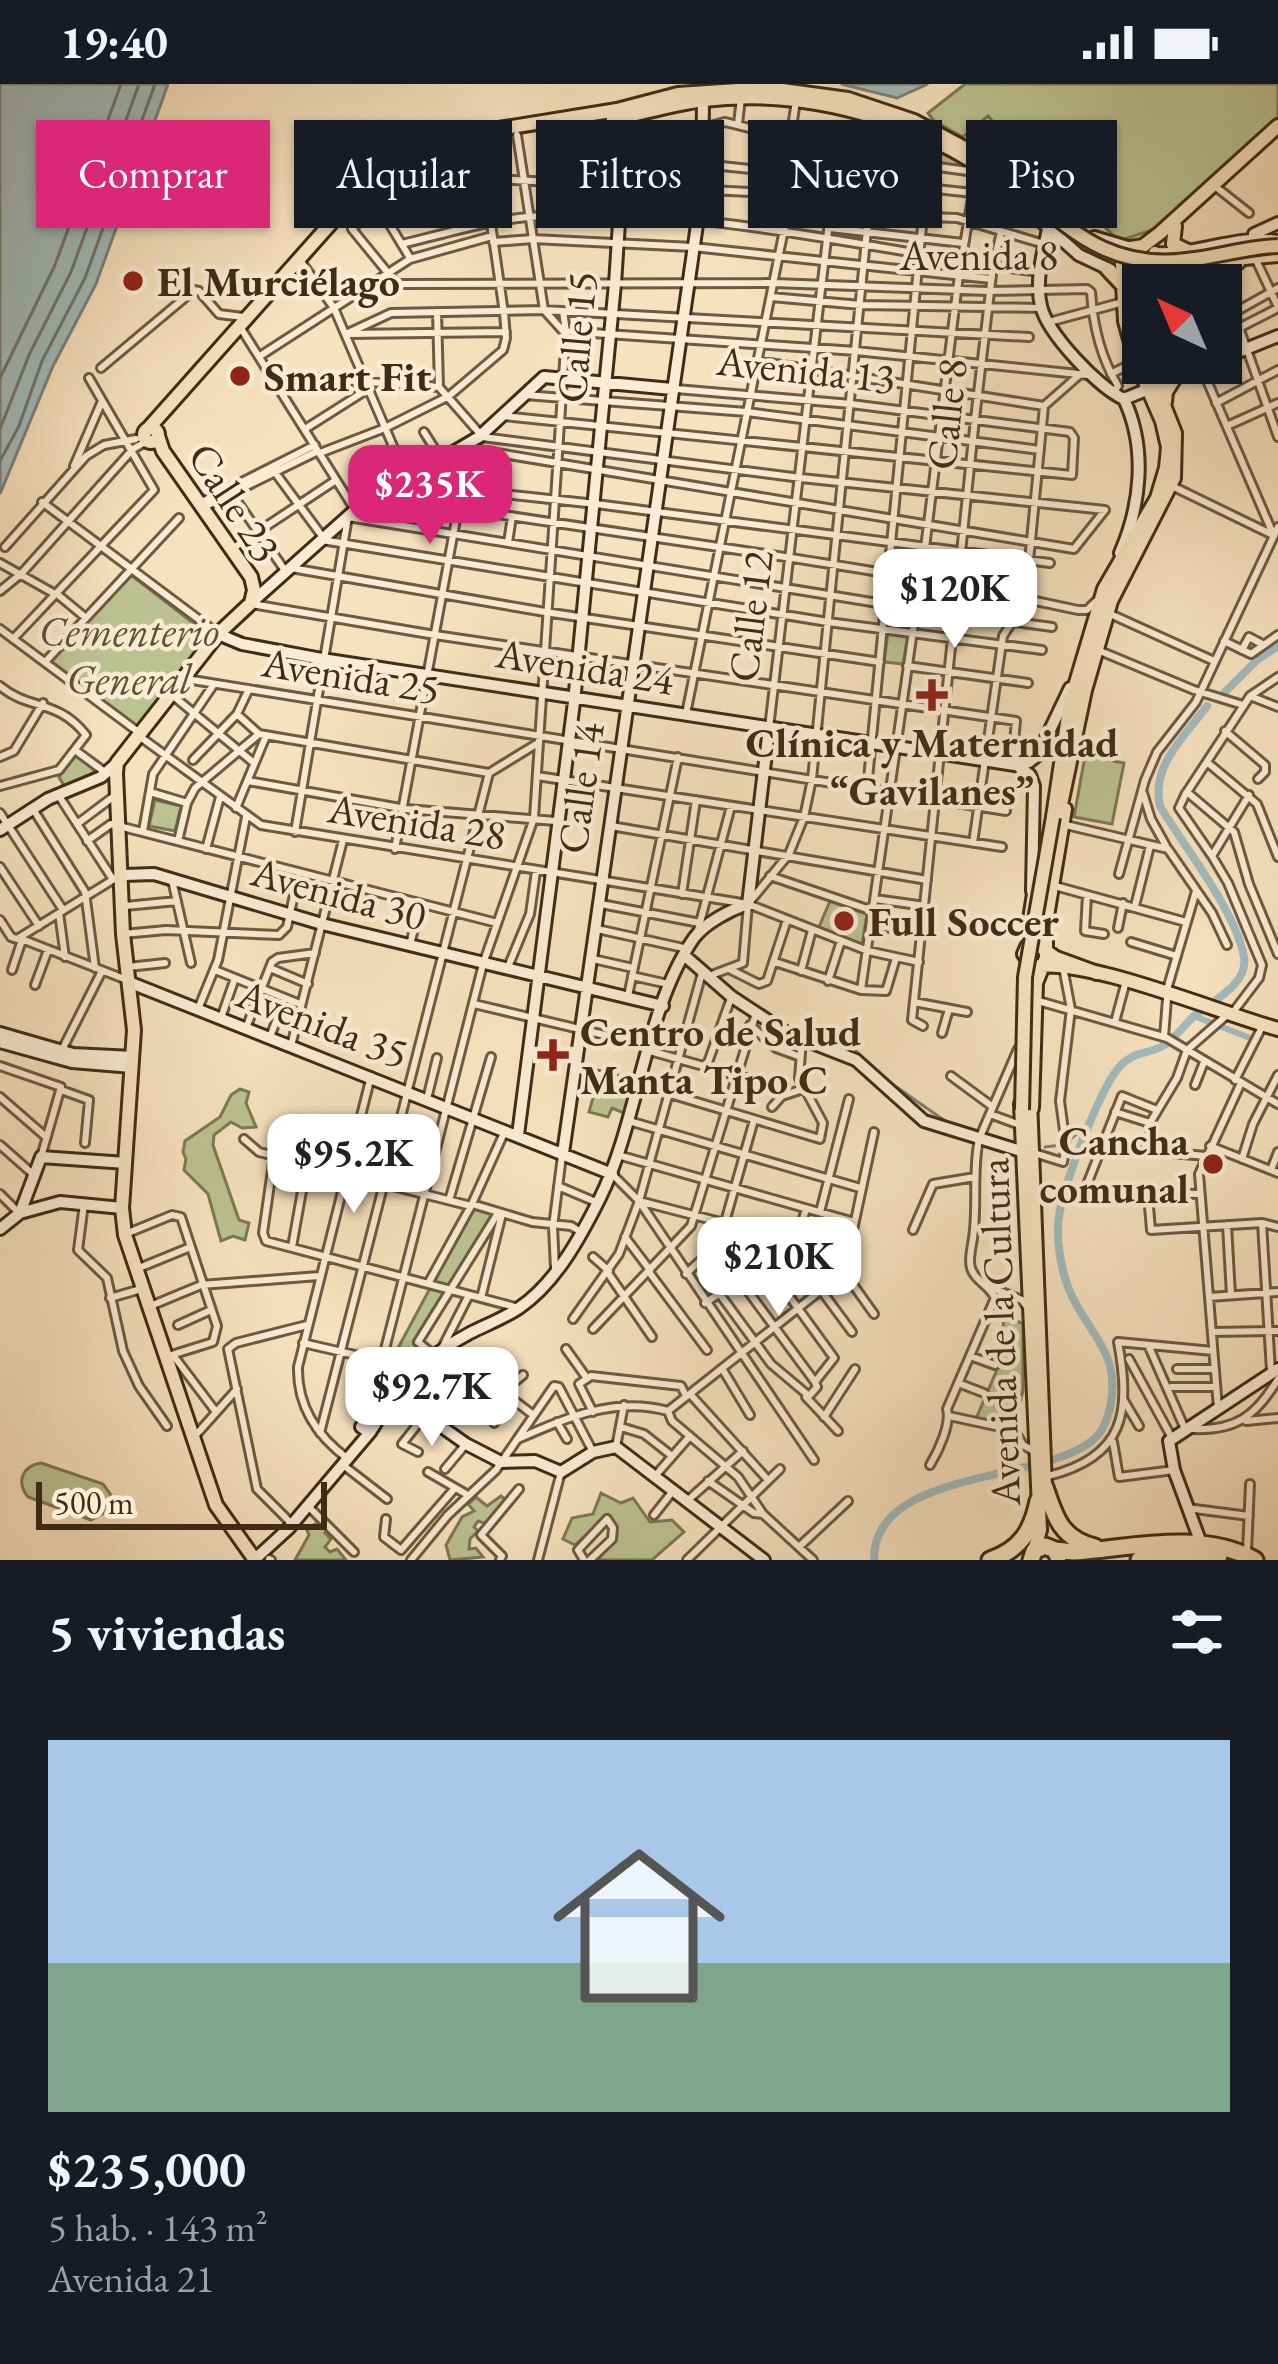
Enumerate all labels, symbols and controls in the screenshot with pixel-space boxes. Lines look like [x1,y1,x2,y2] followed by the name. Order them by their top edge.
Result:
[60,13,168,71] text: 19:40
[36,120,270,228] chip: Comprar
[294,120,512,228] chip: Alquilar
[536,120,724,228] chip: Filtros
[748,120,942,228] chip: Nuevo
[966,120,1117,228] chip: Piso
[899,228,1058,283] street label: Avenida 8
[157,254,400,309] place label: El Murciélago
[1122,264,1242,384] north arrow
[1122,264,1242,384] map controls
[120,268,146,294] marker: El Murciélago
[543,269,610,405] street label: Calle 15
[713,333,898,406] street label: Avenida 13
[264,349,431,404] place label: Smart Fit
[913,356,980,472] street label: Calle 8
[227,363,253,389] marker: Smart Fit
[176,432,294,573] street label: Calle 23
[346,445,514,547] pin: $235K
[375,458,485,509] text: $235K
[715,547,786,685] street label: Calle 12
[871,549,1039,651] pin: $120K
[900,562,1010,613] text: $120K
[39,604,219,707] park label: Cementerio General
[491,625,678,708] street label: Avenida 24
[257,634,444,717] street label: Avenida 25
[916,679,948,711] marker: Clínica y Maternidad “Gavilanes”
[745,715,1119,818] place label: Clínica y Maternidad “Gavilanes”
[544,718,617,857] street label: Calle 14
[323,780,510,863] street label: Avenida 28
[244,843,432,943] street label: Avenida 30
[868,894,1059,949] place label: Full Soccer
[831,908,857,934] marker: Full Soccer
[228,965,416,1081] street label: Avenida 35
[580,1004,861,1107] place label: Centro de Salud Manta Tipo C
[537,1039,569,1071] marker: Centro de Salud Manta Tipo C
[1040,1113,1190,1216] place label: Cancha comunal
[256,1114,452,1216] pin: $95.2K
[294,1127,414,1178] text: $95.2K
[1200,1151,1226,1177] marker: Cancha comunal
[966,1157,1033,1508] street label: Avenida de la Cultura
[695,1217,863,1319] pin: $210K
[724,1230,834,1281] text: $210K
[334,1347,530,1449] pin: $92.7K
[372,1360,492,1411] text: $92.7K
[36,1476,327,1529] scale bar
[54,1481,134,1524] text: 500 m
[48,1599,285,1665] text: 5 viviendas
[1164,1599,1230,1665] icon: filters
[531,1818,747,2034] icon: home
[48,2136,246,2202] text: $235,000
[48,2202,268,2253] text: 5 hab. · 143 m²
[48,2253,214,2304] text: Avenida 21

